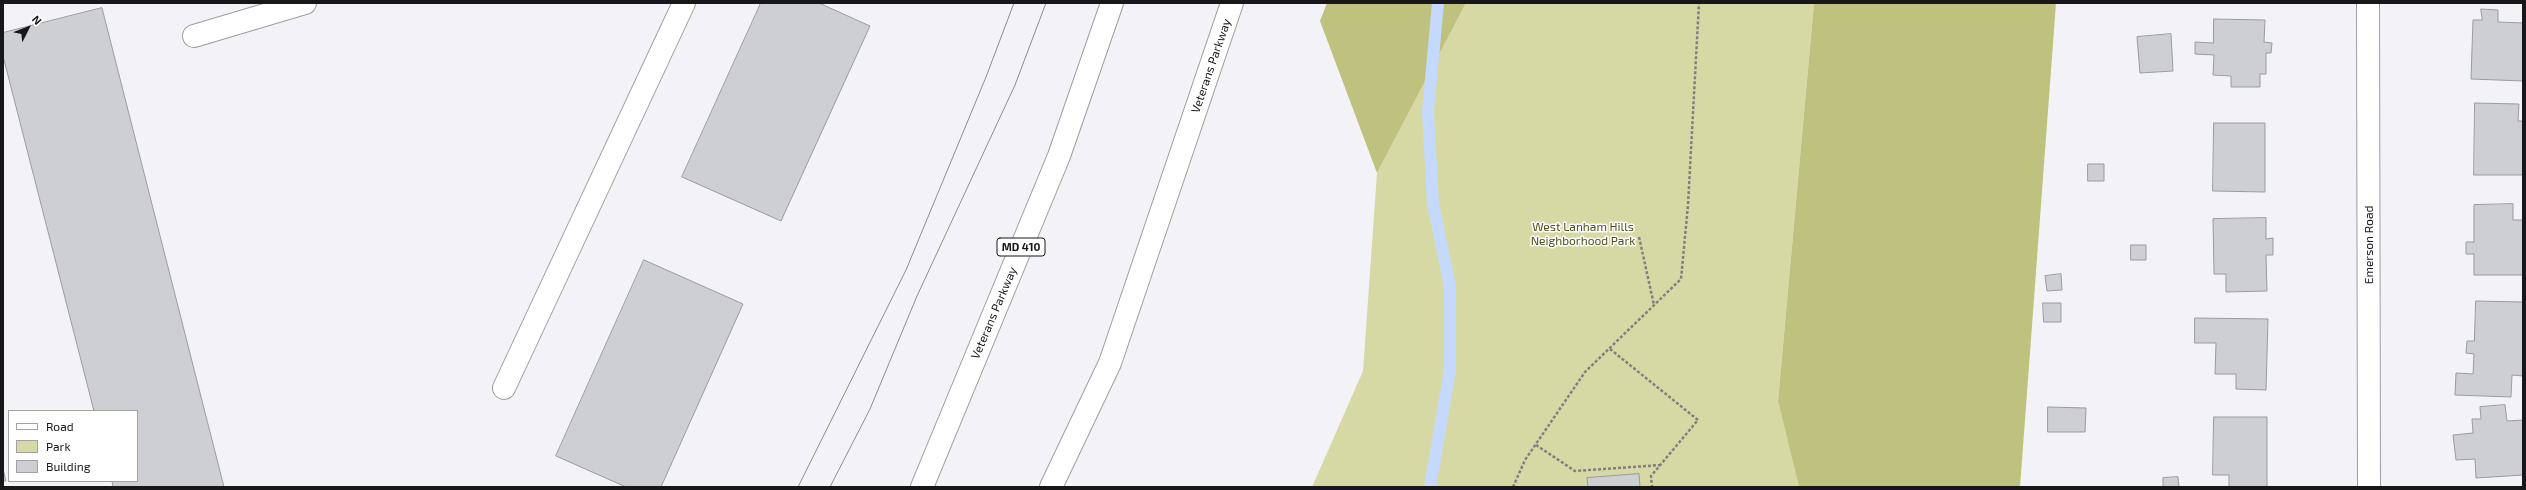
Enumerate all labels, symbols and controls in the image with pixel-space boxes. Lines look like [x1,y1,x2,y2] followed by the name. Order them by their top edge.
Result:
[8,8,48,48] north arrow
[30,12,45,27] text: N
[1188,17,1234,115] street label: Veterans Parkway
[2362,206,2376,284] street label: Emerson Road
[1531,220,1635,248] park label: West Lanham Hills Neighborhood Park
[997,238,1045,256] road number: MD 410
[968,265,1020,361] street label: Veterans Parkway
[8,410,138,482] legend
[46,419,74,433] text: Road
[46,439,71,453] text: Park
[46,459,90,473] text: Building

